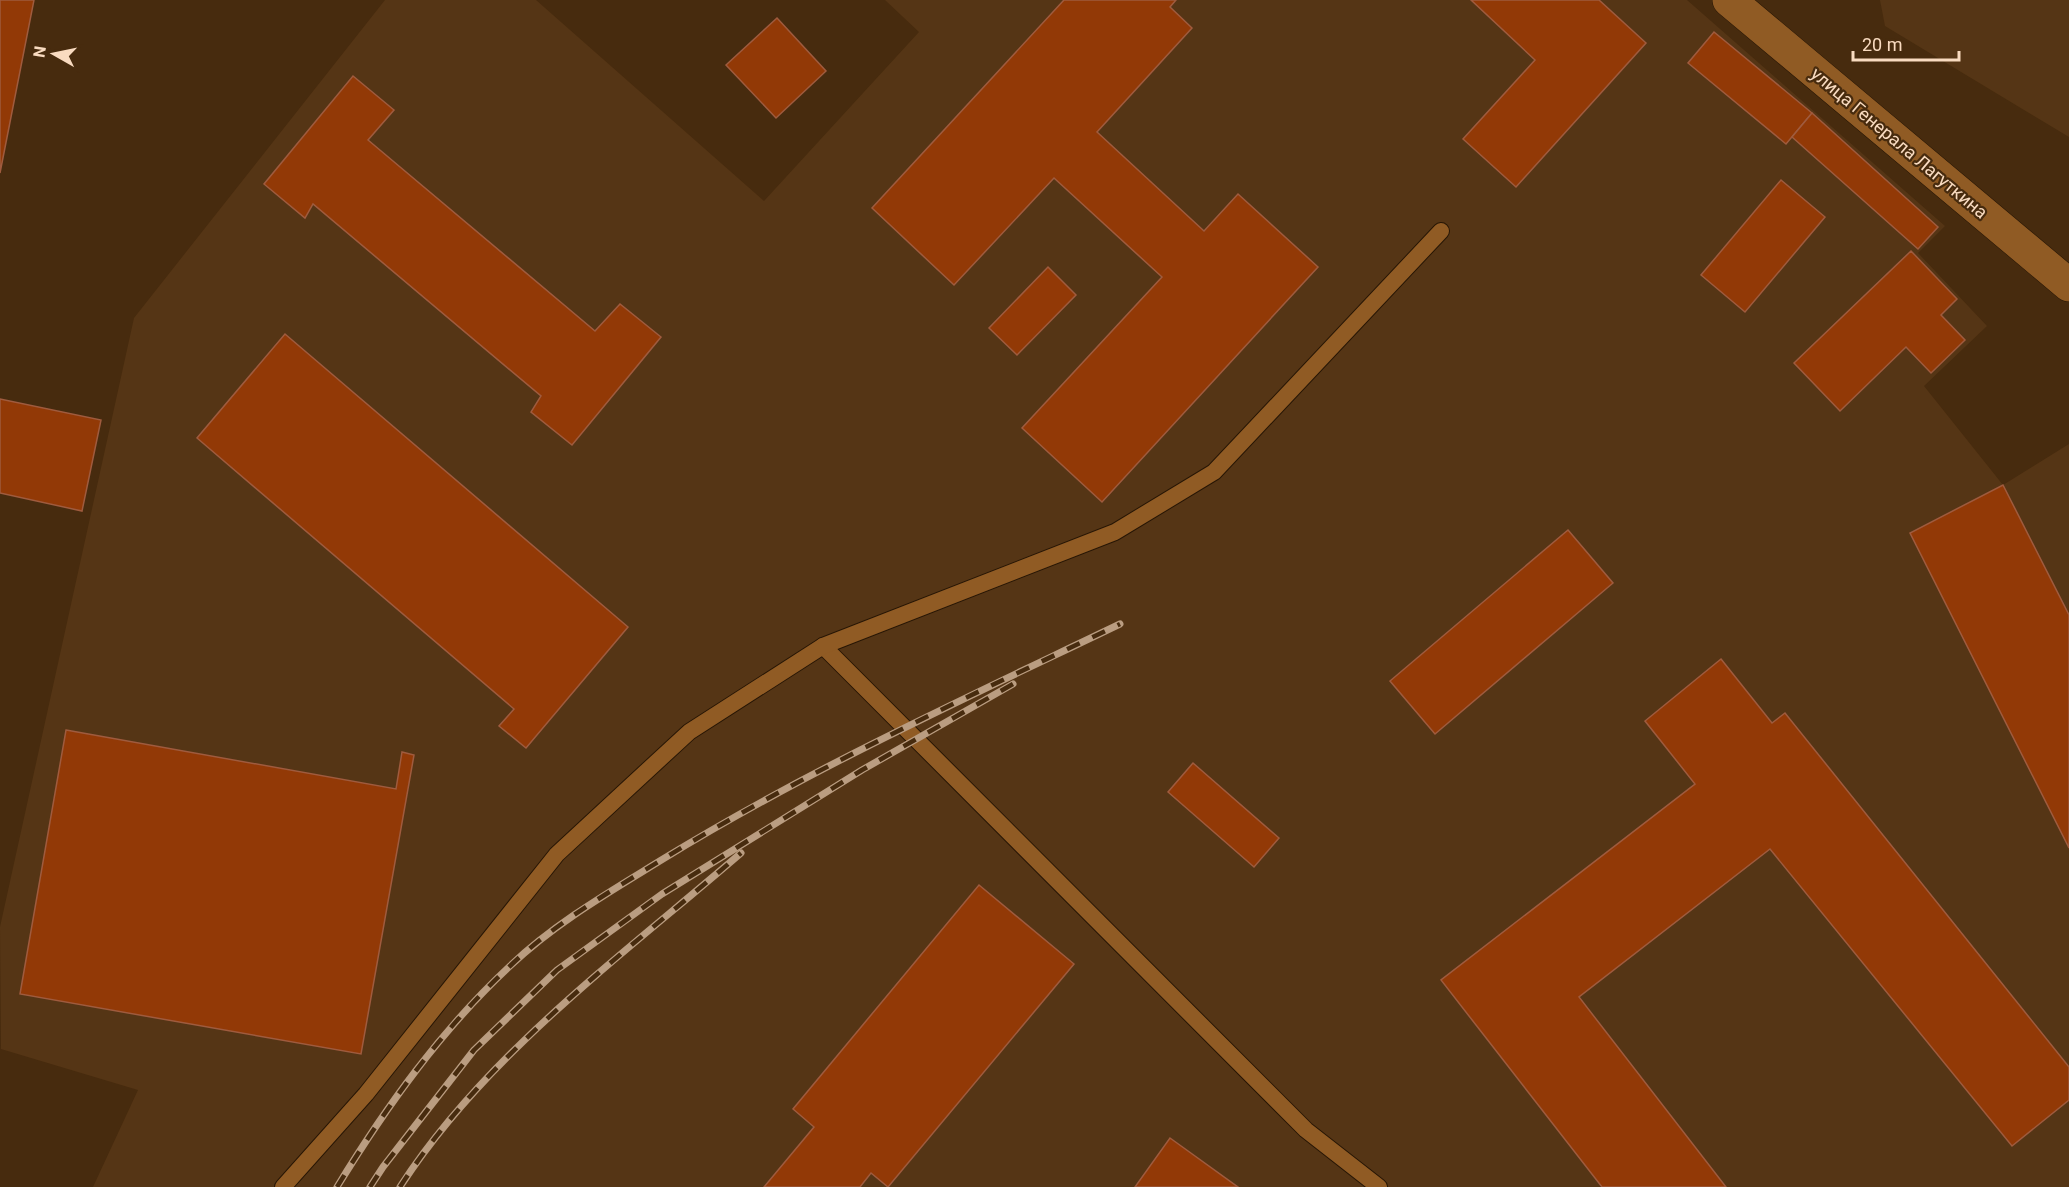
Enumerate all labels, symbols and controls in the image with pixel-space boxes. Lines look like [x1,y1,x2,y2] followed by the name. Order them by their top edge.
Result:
[24,24,84,84] north arrow
[1853,24,1960,62] scale bar
[1862,34,1902,55] text: 20 m
[29,45,50,59] text: N
[1807,63,1992,223] street label: улица Генерала Лагуткина

